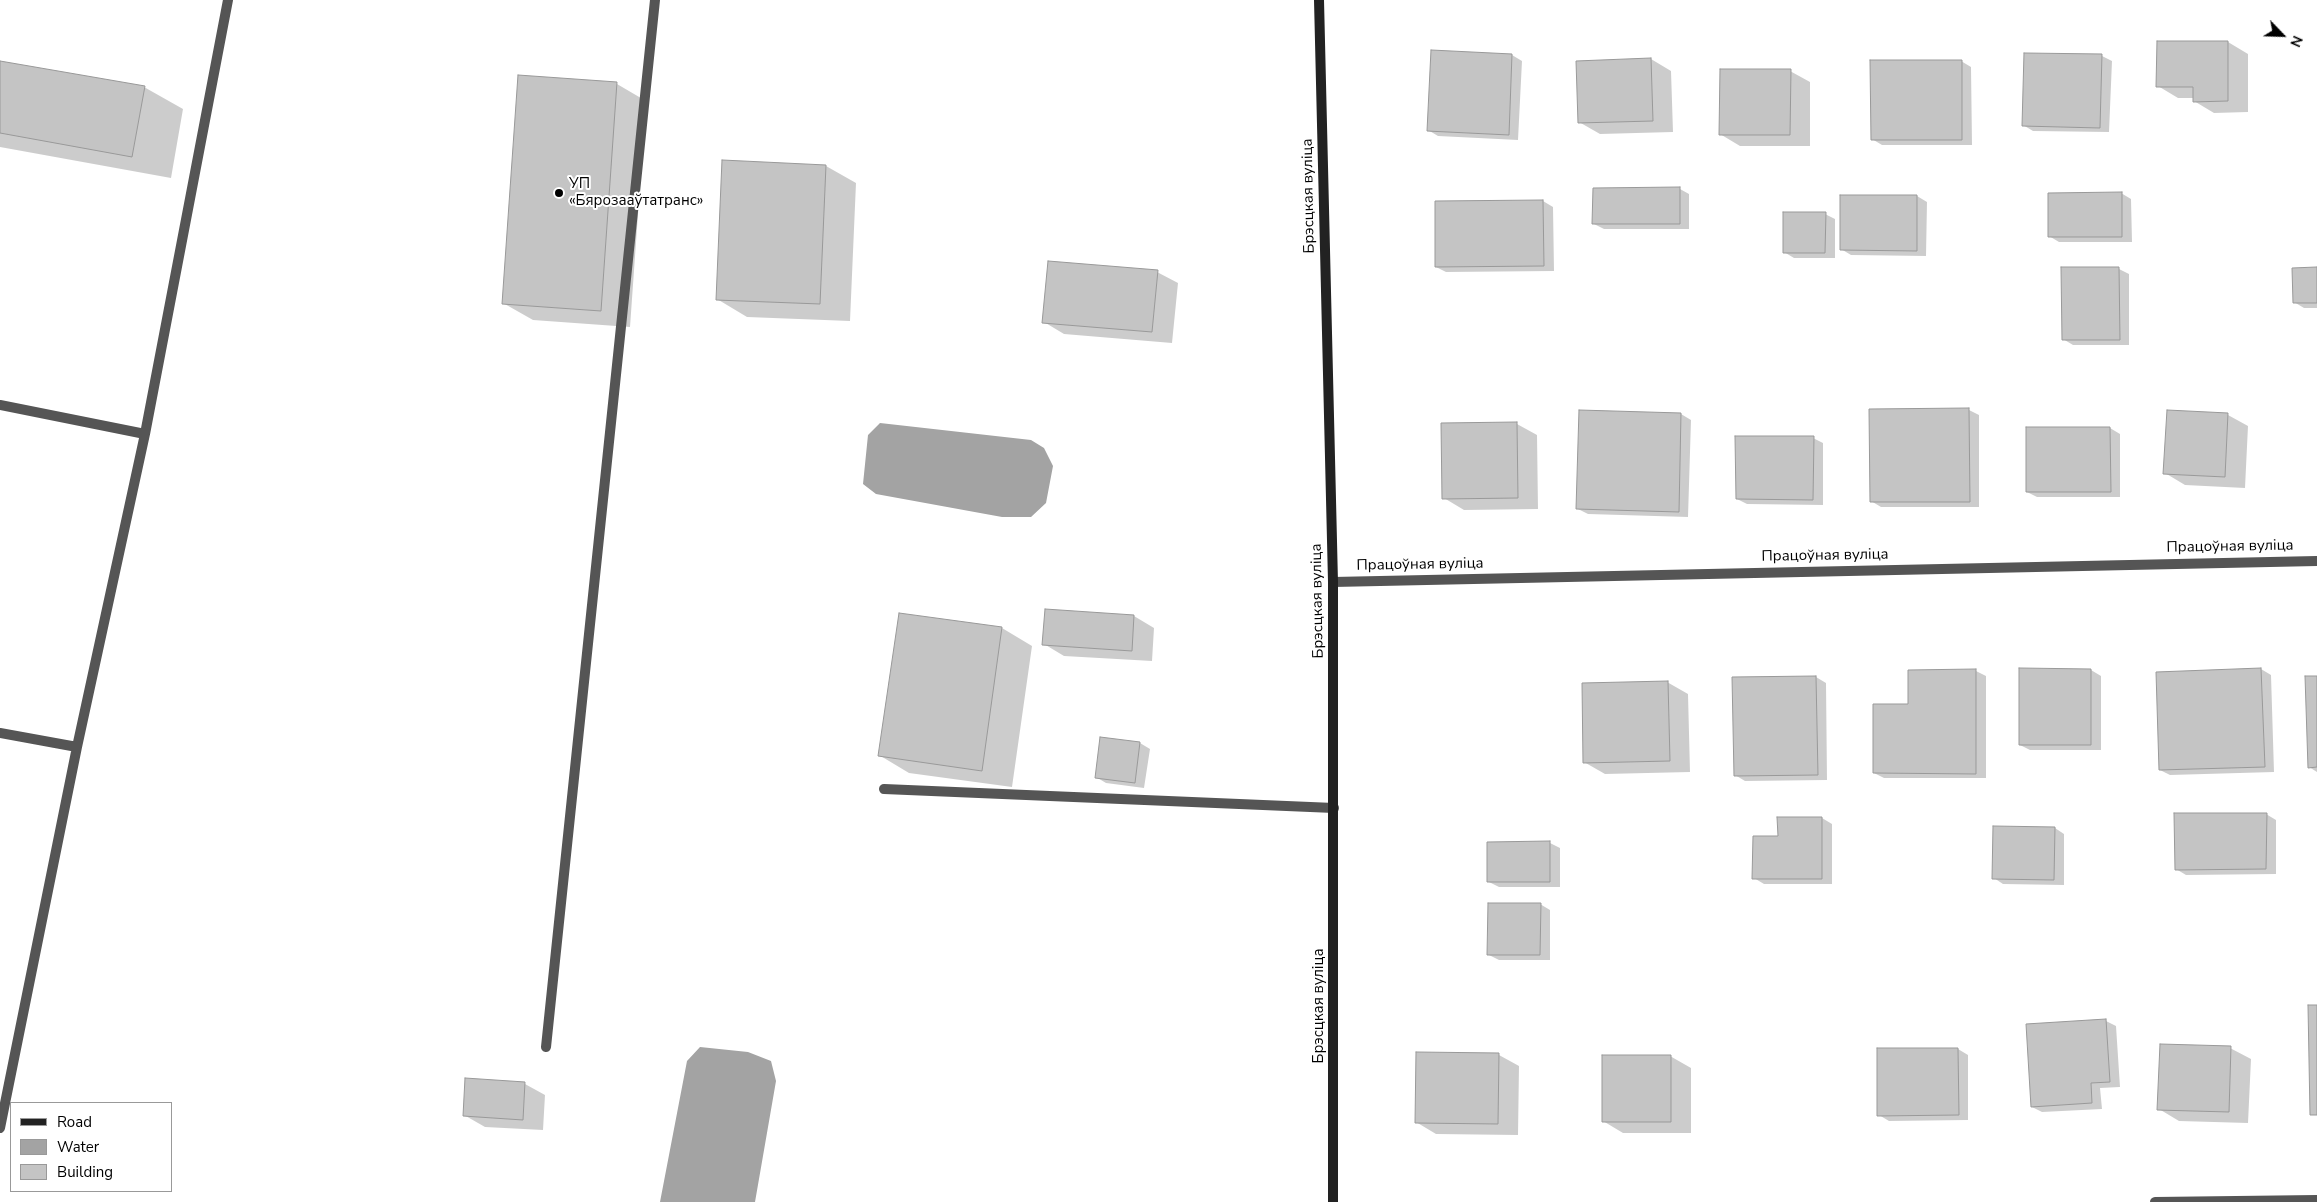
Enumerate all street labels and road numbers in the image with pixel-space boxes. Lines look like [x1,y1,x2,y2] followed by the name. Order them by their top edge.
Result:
[1299,138,1319,254] street label: Брэсцкая вуліца
[2166,537,2294,557] street label: Працоўная вуліца
[1308,543,1328,659] street label: Брэсцкая вуліца
[1761,546,1889,566] street label: Працоўная вуліца
[1356,555,1484,575] street label: Працоўная вуліца
[1310,948,1328,1064] street label: Брэсцкая вуліца

